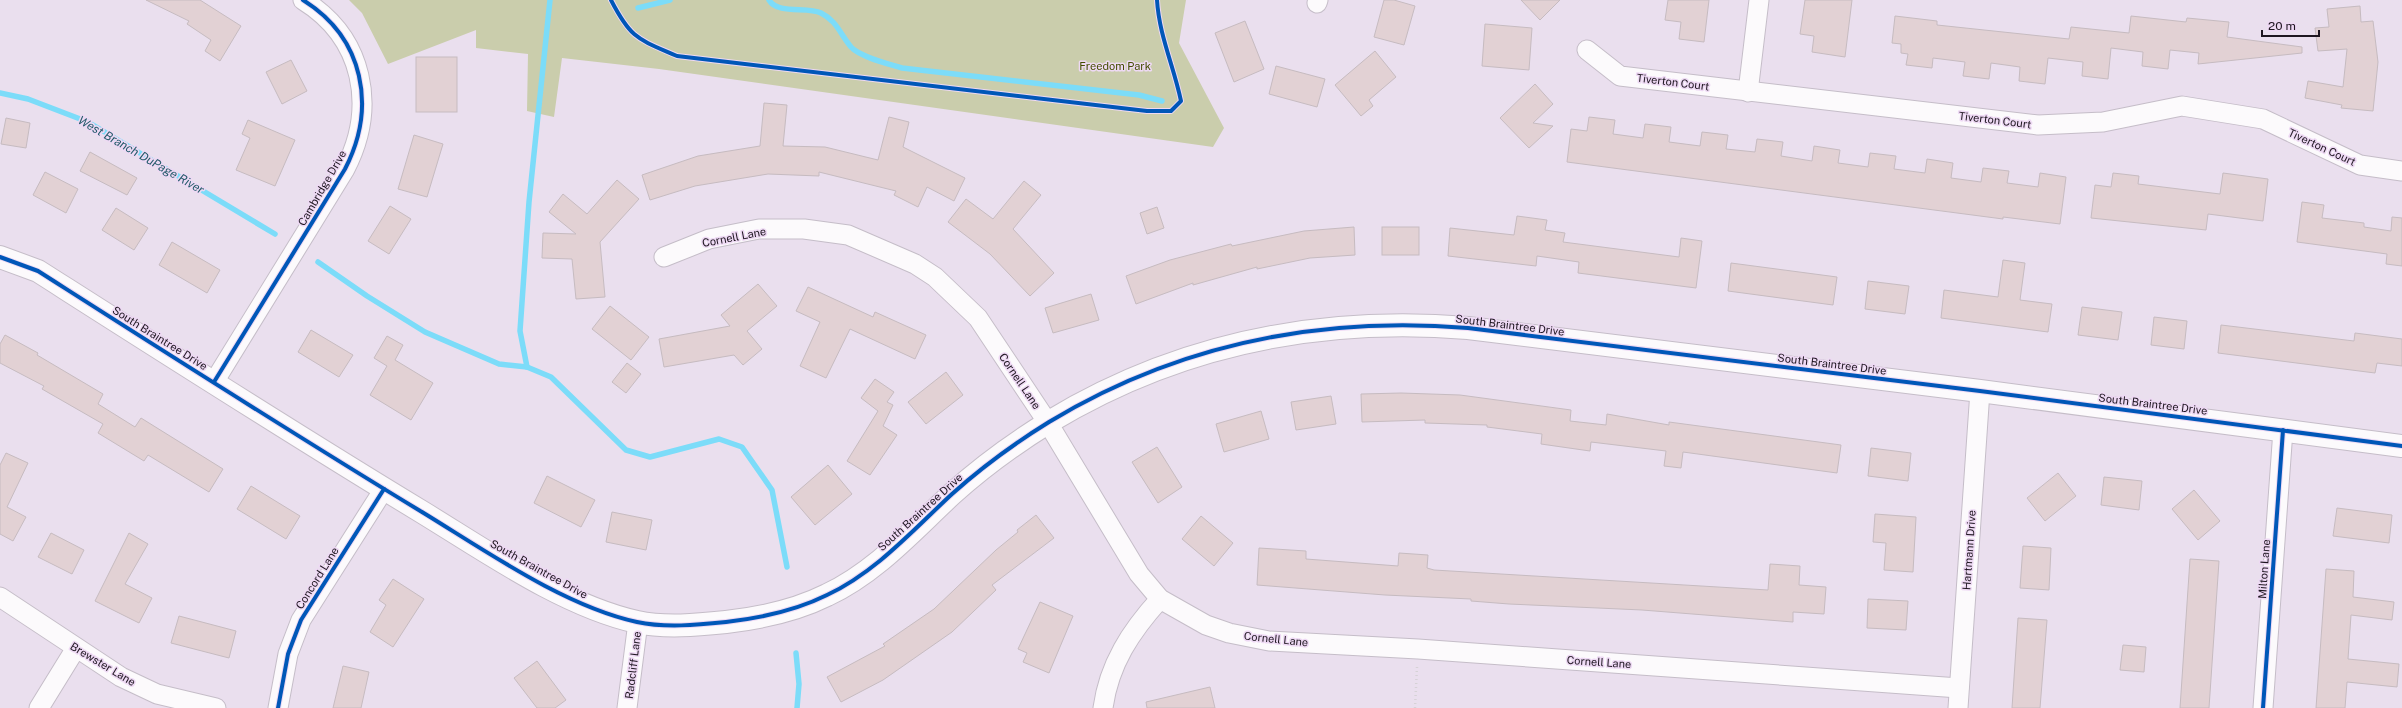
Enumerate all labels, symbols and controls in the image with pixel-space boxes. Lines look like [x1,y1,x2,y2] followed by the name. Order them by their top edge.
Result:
[2262,12,2319,38] scale bar
[2268,19,2296,33] text: 20 m
[1079,60,1151,72] park label: Freedom Park
[1636,72,1710,92] street label: Tiverton Court
[1958,110,2032,130] street label: Tiverton Court
[76,113,207,197] water label: West Branch DuPage River
[2286,126,2358,168] street label: Tiverton Court
[296,148,348,228] street label: Cambridge Drive
[701,225,767,249] street label: Cornell Lane
[110,304,210,372] street label: South Braintree Drive
[1455,312,1565,338] street label: South Braintree Drive
[997,351,1043,411] street label: Cornell Lane
[1777,351,1887,377] street label: South Braintree Drive
[2098,391,2208,417] street label: South Braintree Drive
[875,471,965,553] street label: South Braintree Drive
[1960,510,1978,590] street label: Hartmann Drive
[488,537,590,601] street label: South Braintree Drive
[2256,539,2272,599] street label: Milton Lane
[293,545,341,611] street label: Concord Lane
[1243,630,1309,648] street label: Cornell Lane
[623,631,643,699] street label: Radcliff Lane
[68,640,138,688] street label: Brewster Lane
[1566,654,1632,670] street label: Cornell Lane

